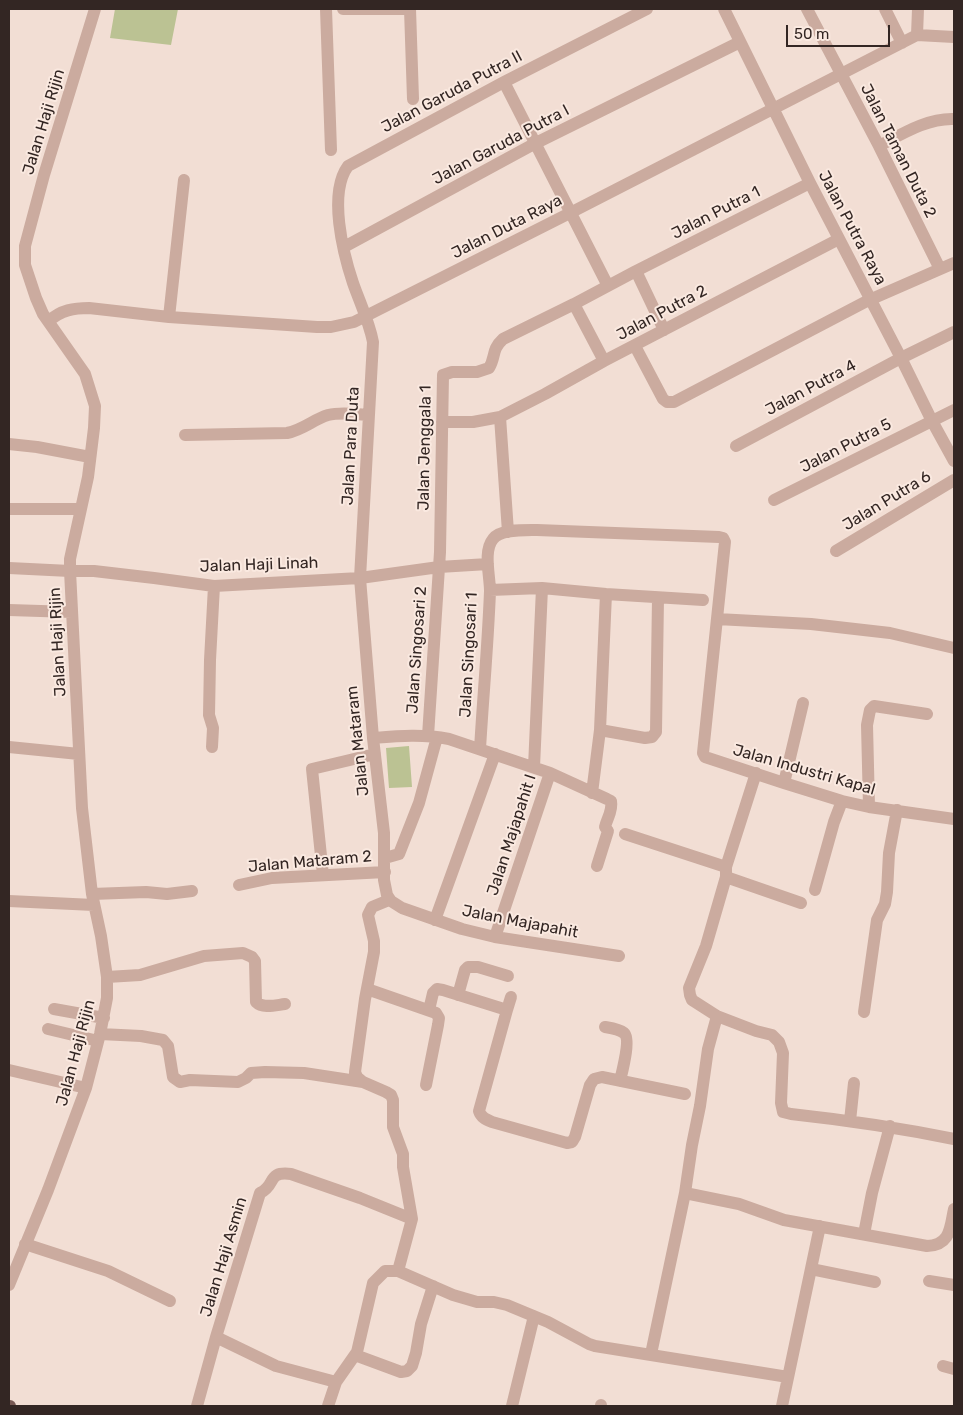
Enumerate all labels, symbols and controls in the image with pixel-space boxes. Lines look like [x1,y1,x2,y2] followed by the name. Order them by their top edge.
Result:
[788,15,892,47] scale bar
[794,25,829,43] text: 50 m
[378,47,526,137] street label: Jalan Garuda Putra II
[19,67,69,177] street label: Jalan Haji Rijin
[856,81,940,221] street label: Jalan Taman Duta 2
[429,101,573,189] street label: Jalan Garuda Putra I
[814,168,890,288] street label: Jalan Putra Raya
[668,182,764,244] street label: Jalan Putra 1
[449,191,565,263] street label: Jalan Duta Raya
[614,281,710,345] street label: Jalan Putra 2
[762,356,860,420] street label: Jalan Putra 4
[414,385,436,511] street label: Jalan Jenggala 1
[338,386,364,506] street label: Jalan Para Duta
[797,415,895,477] street label: Jalan Putra 5
[839,467,935,535] street label: Jalan Putra 6
[199,553,319,577] street label: Jalan Haji Linah
[403,586,431,714] street label: Jalan Singosari 2
[46,587,70,697] street label: Jalan Haji Rijin
[456,592,482,718] street label: Jalan Singosari 1
[343,685,373,797] street label: Jalan Mataram
[731,740,877,800] street label: Jalan Industri Kapal
[483,772,541,898] street label: Jalan Majapahit I
[247,847,373,877] street label: Jalan Mataram 2
[460,901,580,943] street label: Jalan Majapahit
[53,998,99,1108] street label: Jalan Haji Rijin
[197,1195,251,1319] street label: Jalan Haji Asmin

